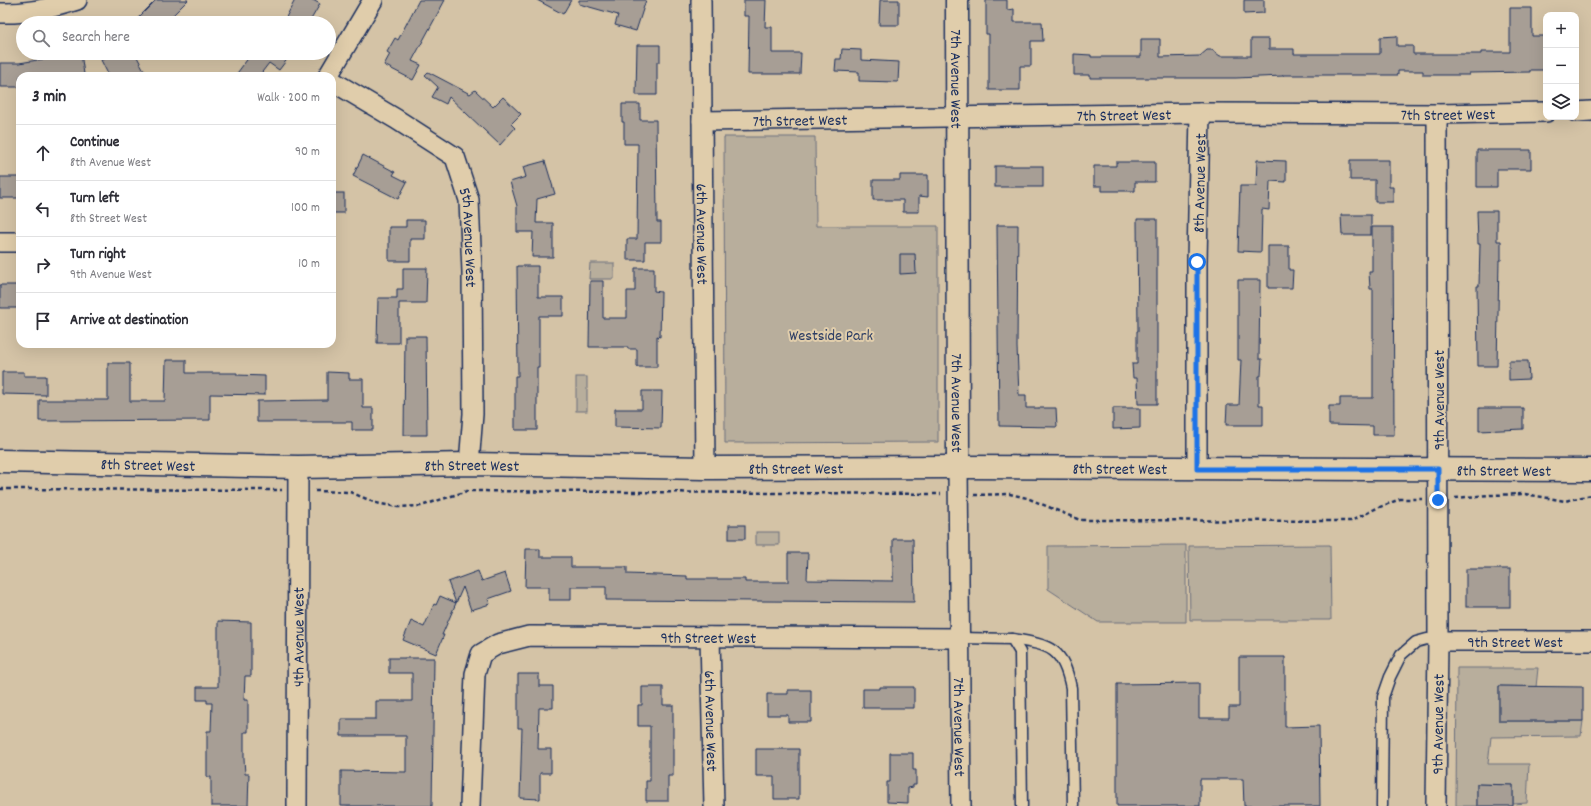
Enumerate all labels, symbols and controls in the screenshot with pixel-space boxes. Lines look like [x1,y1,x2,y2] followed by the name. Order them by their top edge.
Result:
[1543,12,1579,120] map controls
[1543,12,1579,48] button: +
[16,16,336,60] search box
[30,27,52,49] icon: search
[62,27,130,49] text: Search here
[943,29,966,129] street label: 7th Avenue West
[1543,48,1579,84] button: −
[1543,84,1579,120] button: layers
[32,86,66,110] text: 3 min
[257,89,320,108] text: Walk · 200 m
[1077,104,1172,129] street label: 7th Street West
[1401,104,1496,128] street label: 7th Street West
[753,110,848,134] street label: 7th Street West
[70,132,119,154] text: Continue
[1189,133,1214,233] street label: 8th Avenue West
[32,142,54,164] icon: ahead
[295,143,320,162] text: 90 m
[70,154,151,173] text: 8th Avenue West
[689,183,712,285] street label: 6th Avenue West
[452,185,481,288] street label: 5th Avenue West
[70,188,119,210] text: Turn left
[32,198,54,220] icon: left
[291,199,320,218] text: 100 m
[70,210,147,229] text: 8th Street West
[70,244,126,266] text: Turn right
[1188,253,1206,271] route start
[32,254,54,276] icon: right
[298,255,320,274] text: 10 m
[70,266,152,285] text: 9th Avenue West
[32,310,54,332] icon: arrive
[70,310,188,332] text: Arrive at destination
[789,325,873,348] park label: Westside Park
[1429,350,1452,450] street label: 9th Avenue West
[944,353,967,453] street label: 7th Avenue West
[100,454,196,479] street label: 8th Street West
[424,455,520,479] street label: 8th Street West
[748,458,843,482] street label: 8th Street West
[1072,459,1167,482] street label: 8th Street West
[1456,460,1551,484] street label: 8th Street West
[1429,491,1447,509] route end
[288,587,312,687] street label: 4th Avenue West
[660,628,756,651] street label: 9th Street West
[1467,632,1563,655] street label: 9th Street West
[697,670,722,772] street label: 6th Avenue West
[1427,673,1452,774] street label: 9th Avenue West
[946,677,970,777] street label: 7th Avenue West

